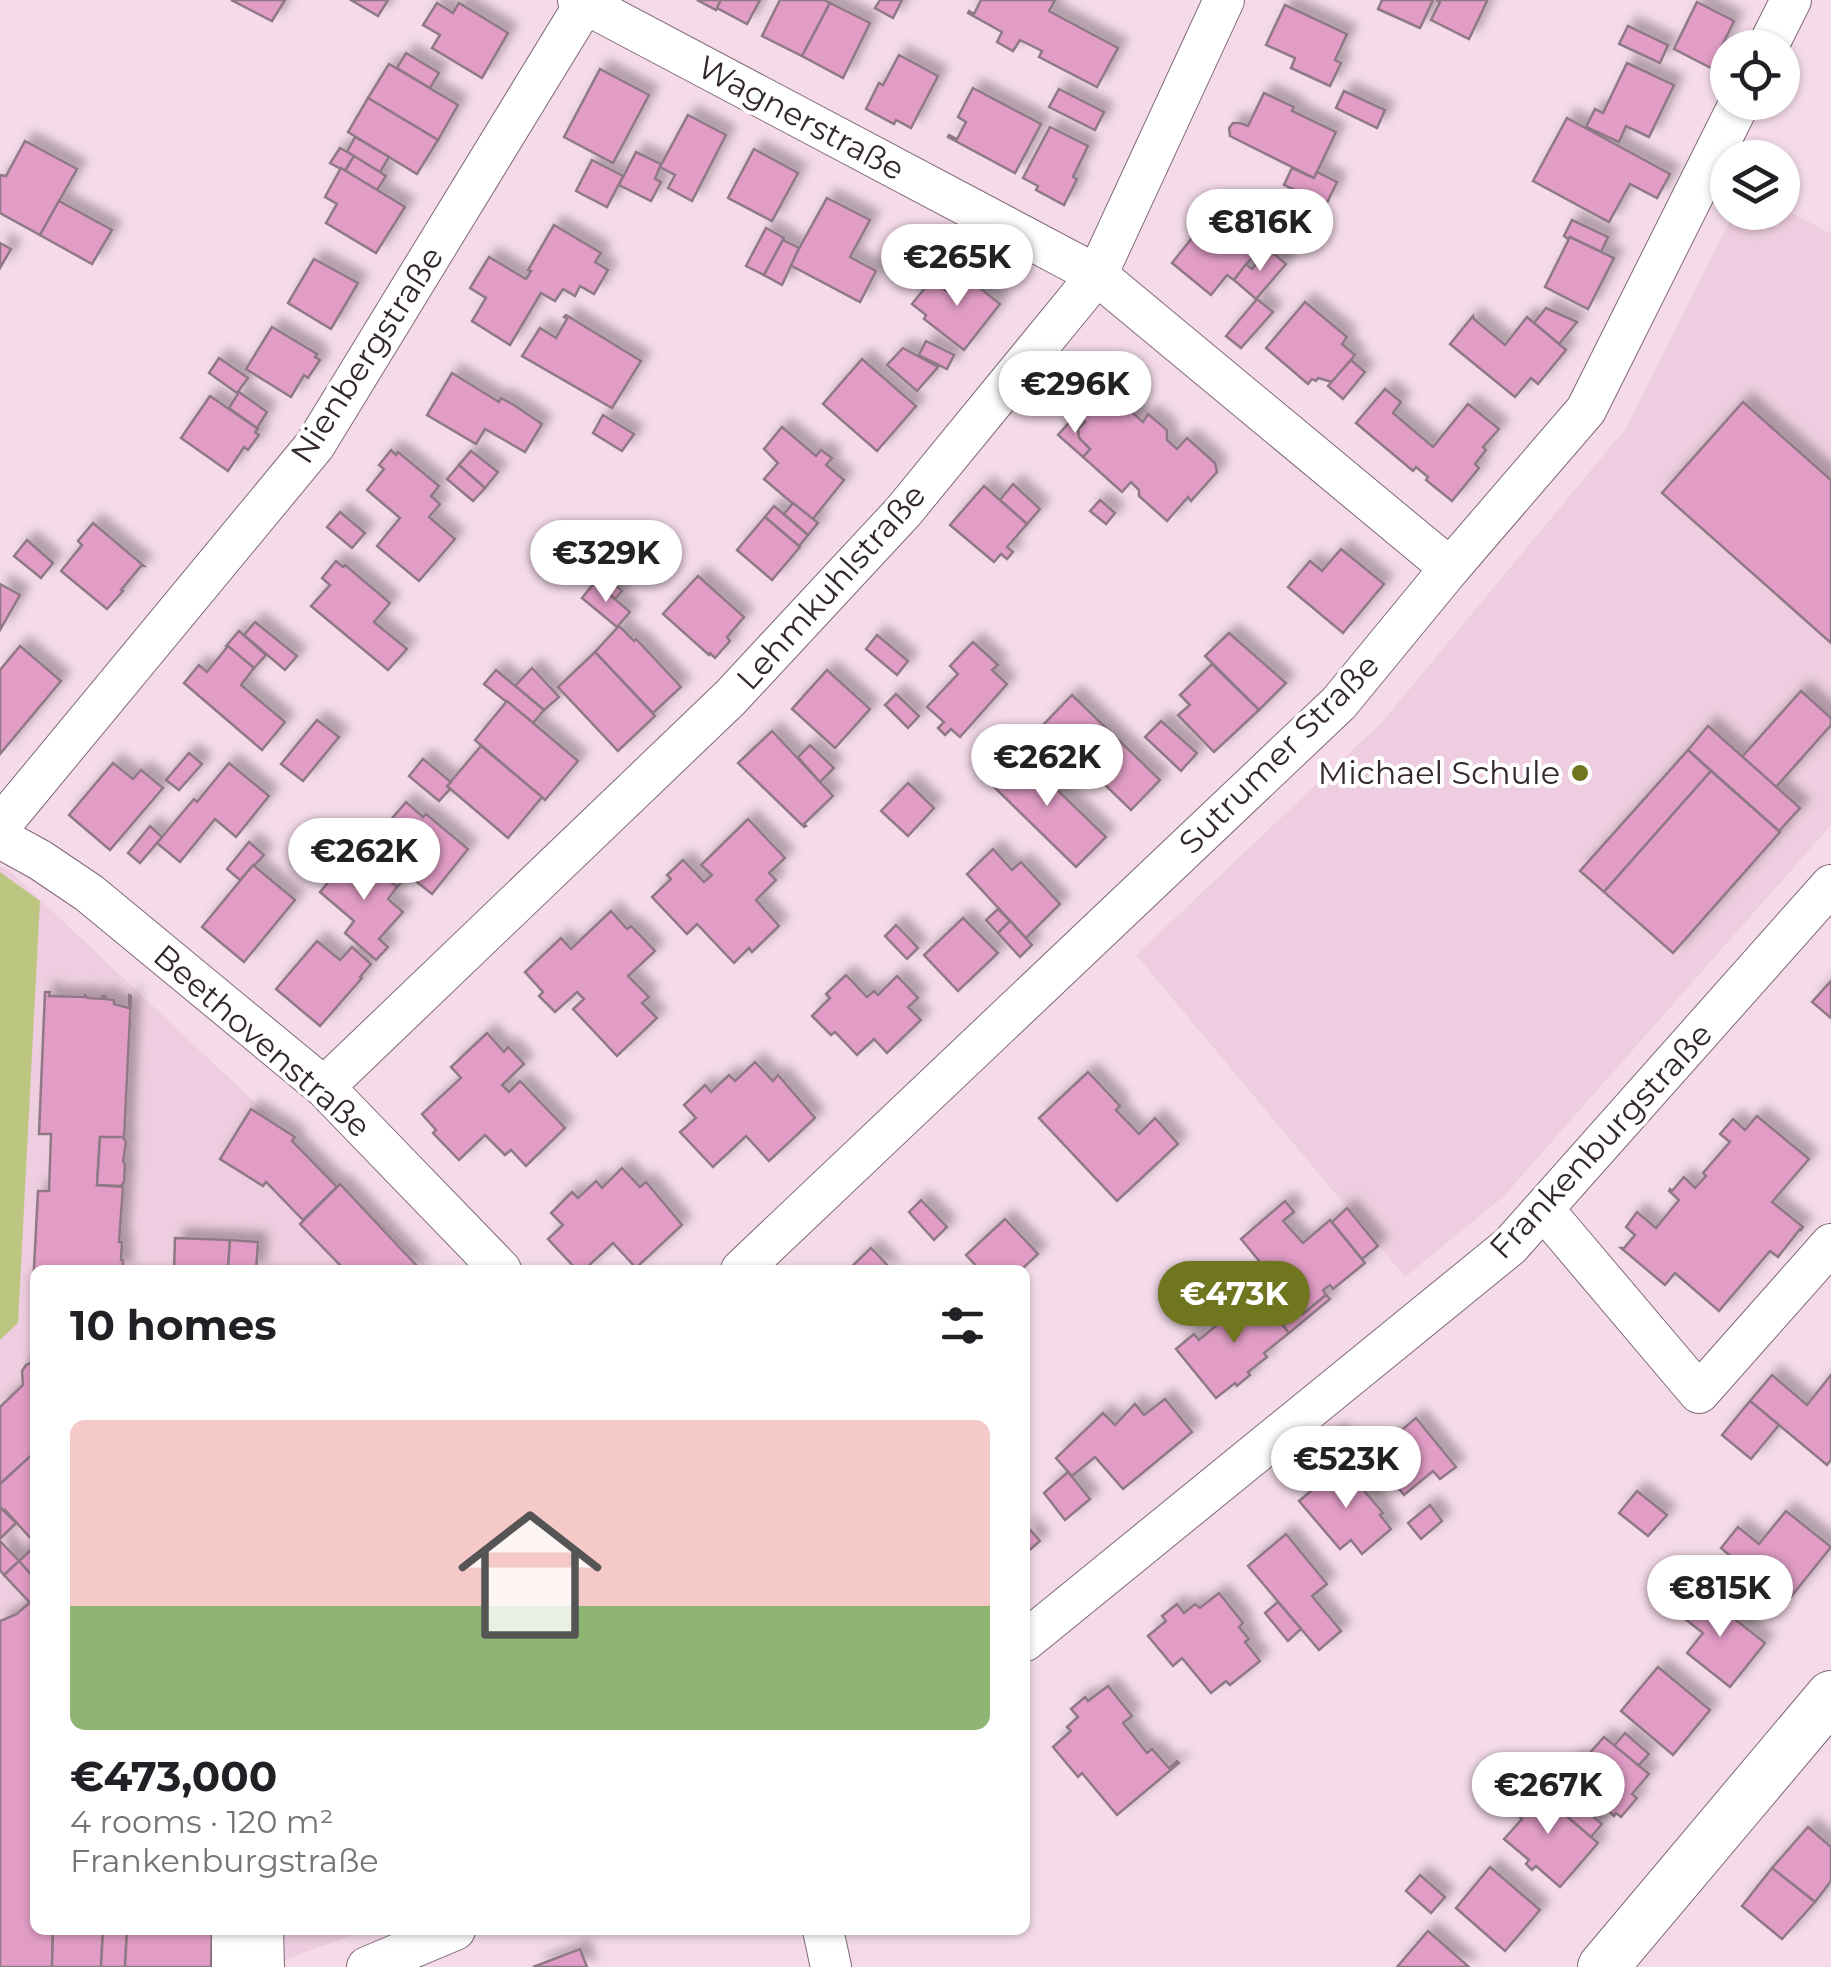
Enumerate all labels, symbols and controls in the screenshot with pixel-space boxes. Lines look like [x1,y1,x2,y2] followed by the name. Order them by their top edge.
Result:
[1710,30,1800,230] map controls
[1710,30,1800,120] button: locate
[691,47,911,188] street label: Wagnerstraße
[1710,140,1800,230] button: layers
[1190,189,1330,274] pin: €816K
[1208,202,1312,241] text: €816K
[887,224,1027,309] pin: €265K
[903,237,1011,276] text: €265K
[282,239,451,470] street label: Nienbergstraße
[1005,351,1145,436] pin: €296K
[1020,364,1130,403] text: €296K
[728,476,933,698] street label: Lehmkuhlstraße
[536,520,676,605] pin: €329K
[552,533,660,572] text: €329K
[1171,646,1387,862] street label: Sutrumer Straße
[977,724,1117,809] pin: €262K
[993,737,1101,776] text: €262K
[1318,753,1560,792] place label: Michael Schule
[1569,762,1591,784] marker: Michael Schule
[294,818,434,903] pin: €262K
[310,831,418,870] text: €262K
[146,936,379,1145] street label: Beethovenstraße
[1481,1014,1720,1267] street label: Frankenburgstraße
[1164,1261,1304,1346] pin: €473K
[1180,1274,1288,1313] text: €473K
[935,1298,990,1353] icon: filters
[70,1299,277,1351] text: 10 homes
[1276,1426,1416,1511] pin: €523K
[1293,1439,1399,1478] text: €523K
[440,1485,620,1665] icon: home
[1650,1555,1790,1640] pin: €815K
[1669,1568,1771,1607] text: €815K
[70,1750,277,1802] text: €473,000
[1478,1752,1618,1837] pin: €267K
[1494,1765,1602,1804] text: €267K
[70,1802,333,1841] text: 4 rooms · 120 m²
[70,1841,379,1880] text: Frankenburgstraße

